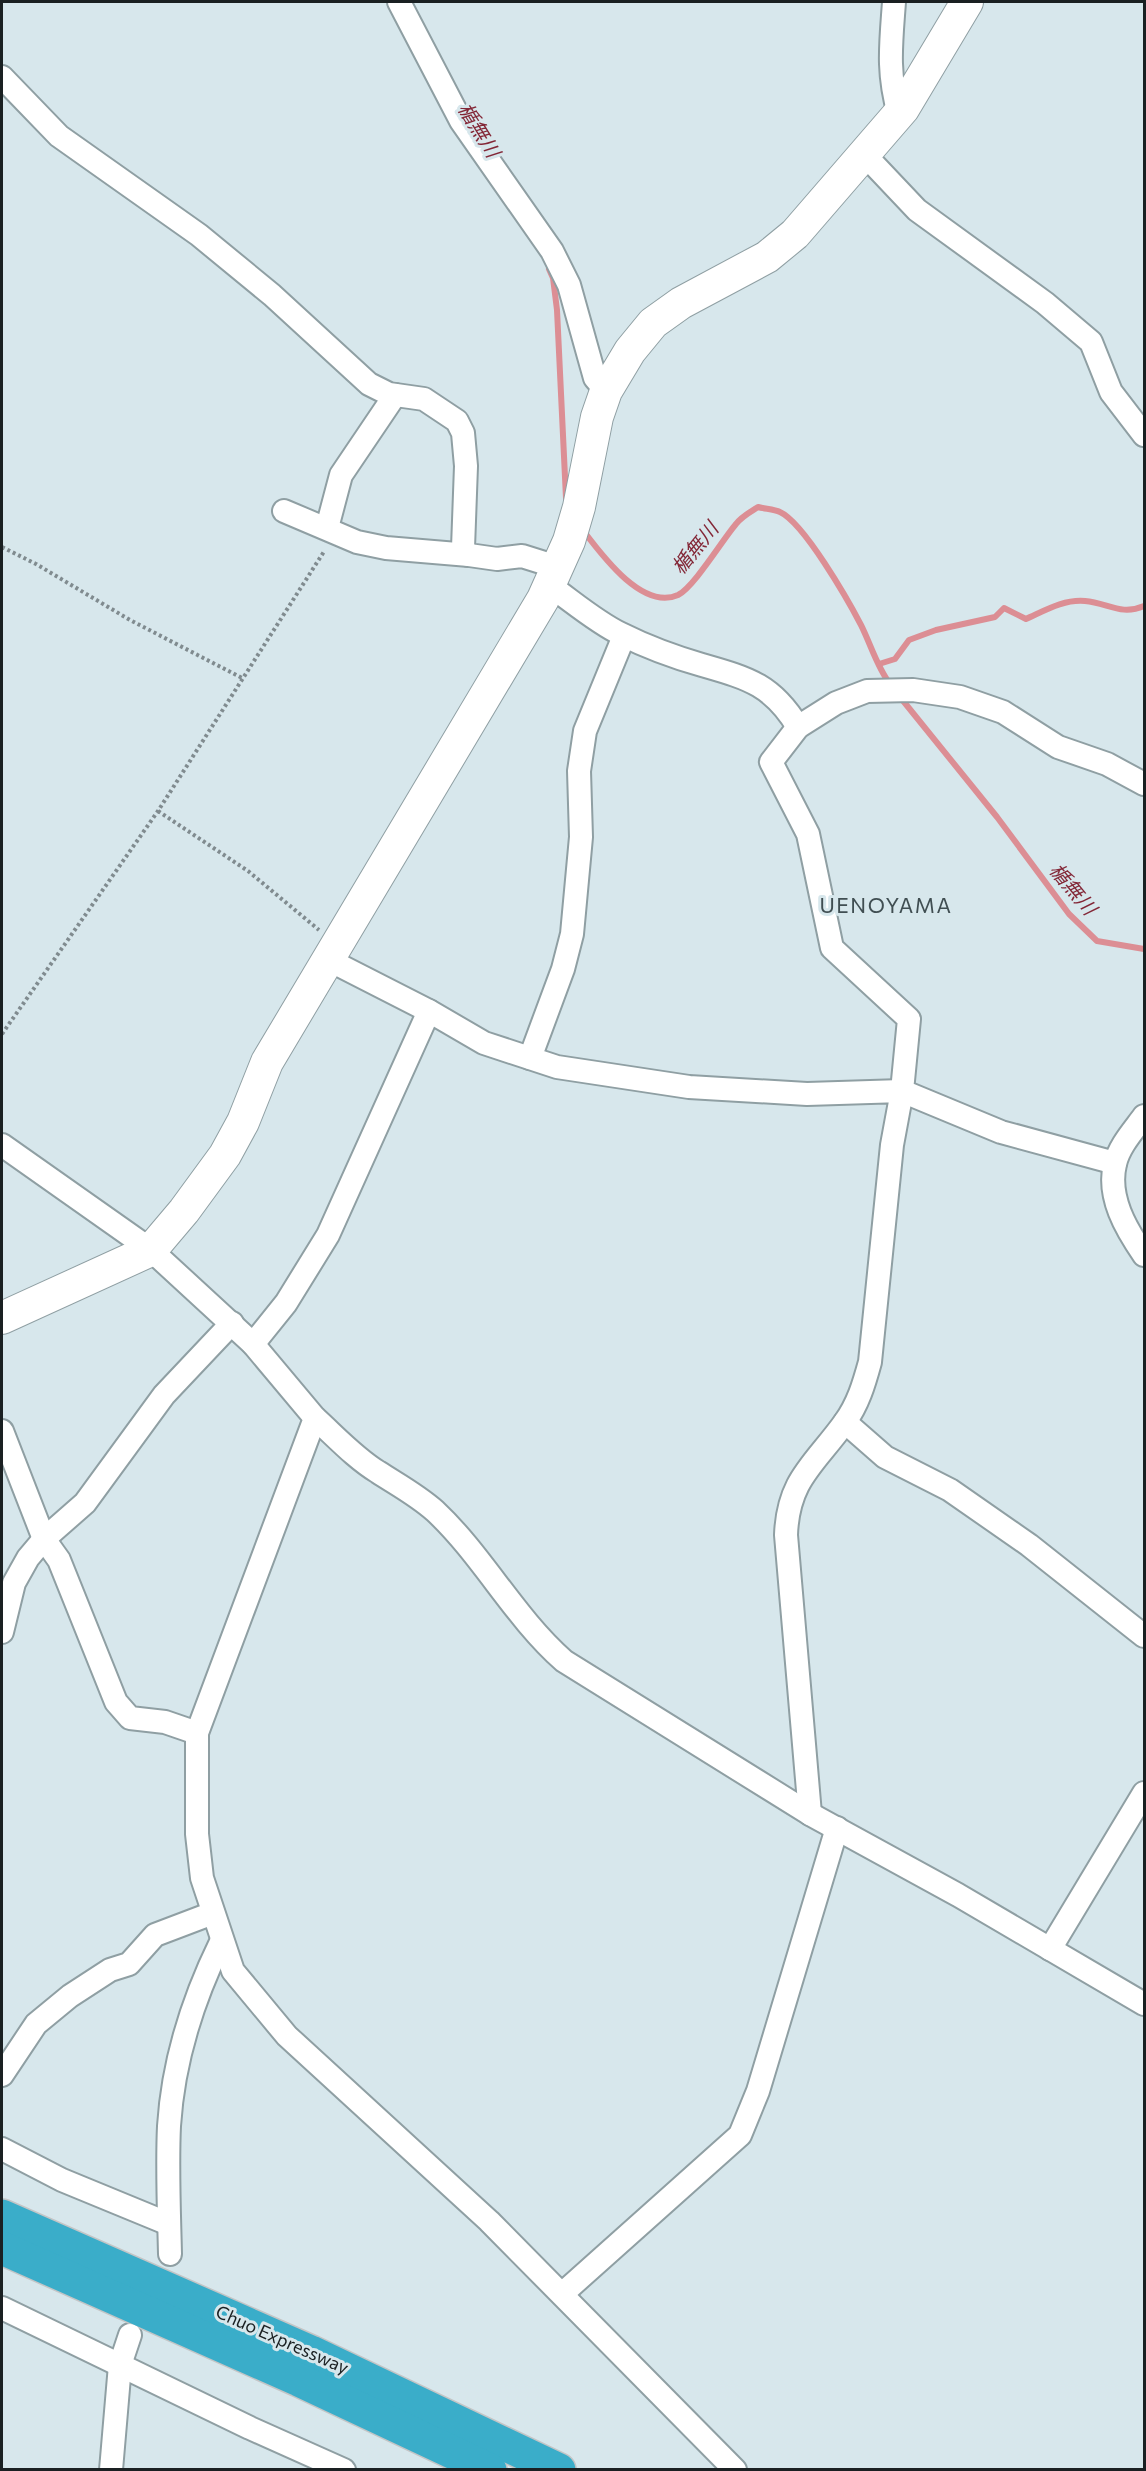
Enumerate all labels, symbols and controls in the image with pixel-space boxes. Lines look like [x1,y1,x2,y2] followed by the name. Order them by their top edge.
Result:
[454,98,507,163] water label: 楯無川
[666,515,724,578] water label: 楯無川
[1045,858,1104,921] water label: 楯無川
[820,892,952,917] district label: UENOYAMA
[213,2300,352,2378] street label: Chuo Expressway

